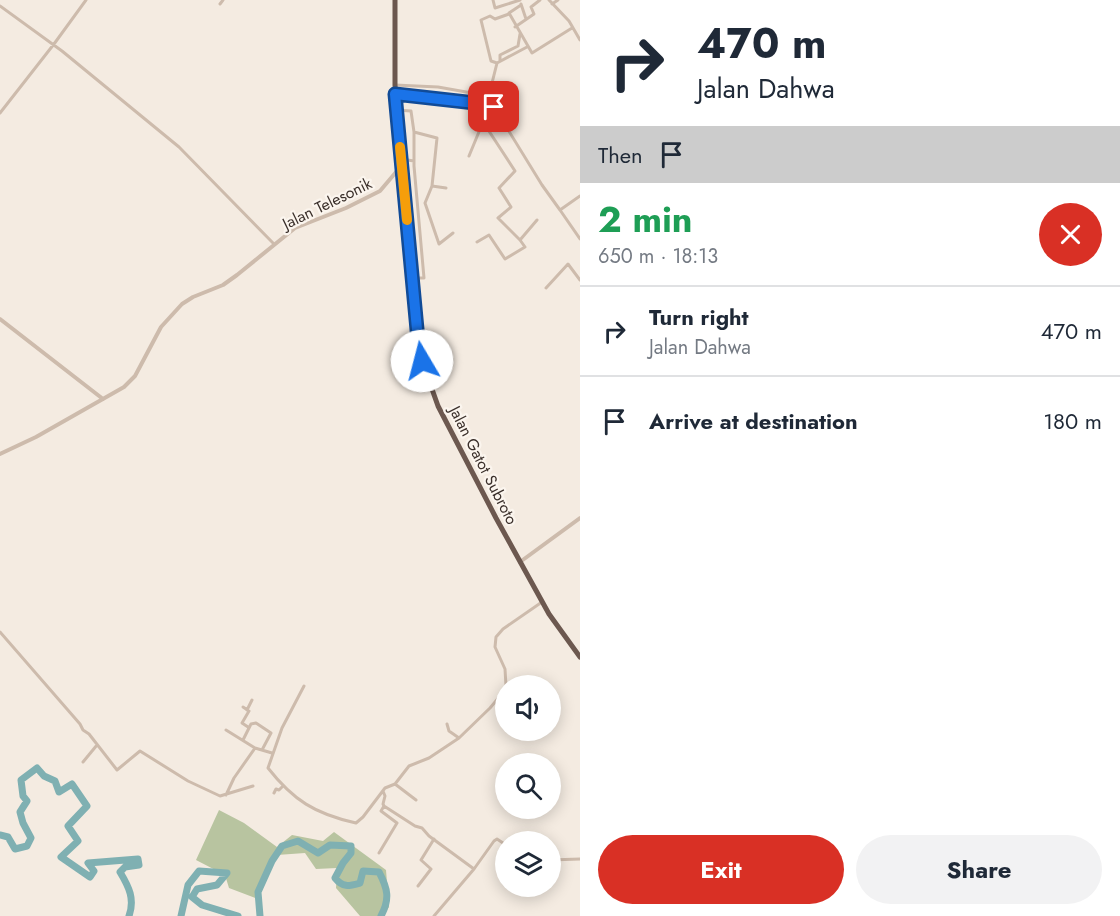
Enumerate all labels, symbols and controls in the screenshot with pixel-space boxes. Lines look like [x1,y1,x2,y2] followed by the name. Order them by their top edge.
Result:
[697,13,827,74] text: 470 m
[598,24,676,102] icon: right
[697,69,835,108] text: Jalan Dahwa
[468,81,519,132] pin
[477,90,510,123] icon: arrive
[655,138,688,171] icon: arrive
[598,139,643,171] text: Then
[277,171,377,236] street label: Jalan Telesonik
[598,193,693,245] text: 2 min
[1039,203,1102,266] button: close
[598,242,718,271] text: 650 m · 18:13
[649,301,749,333] text: Turn right
[598,315,631,348] icon: right
[1041,315,1102,347] text: 470 m
[390,329,454,393] position arrow
[649,333,751,362] text: Jalan Dahwa
[443,400,523,529] street label: Jalan Gatot Subroto
[598,405,631,438] icon: arrive
[649,405,858,437] text: Arrive at destination
[1043,405,1102,437] text: 180 m
[495,675,561,897] map controls
[495,675,561,741] button: sound
[495,753,561,819] button: search
[495,831,561,897] button: layers
[598,835,844,904] button: Exit
[856,835,1102,904] button: Share

